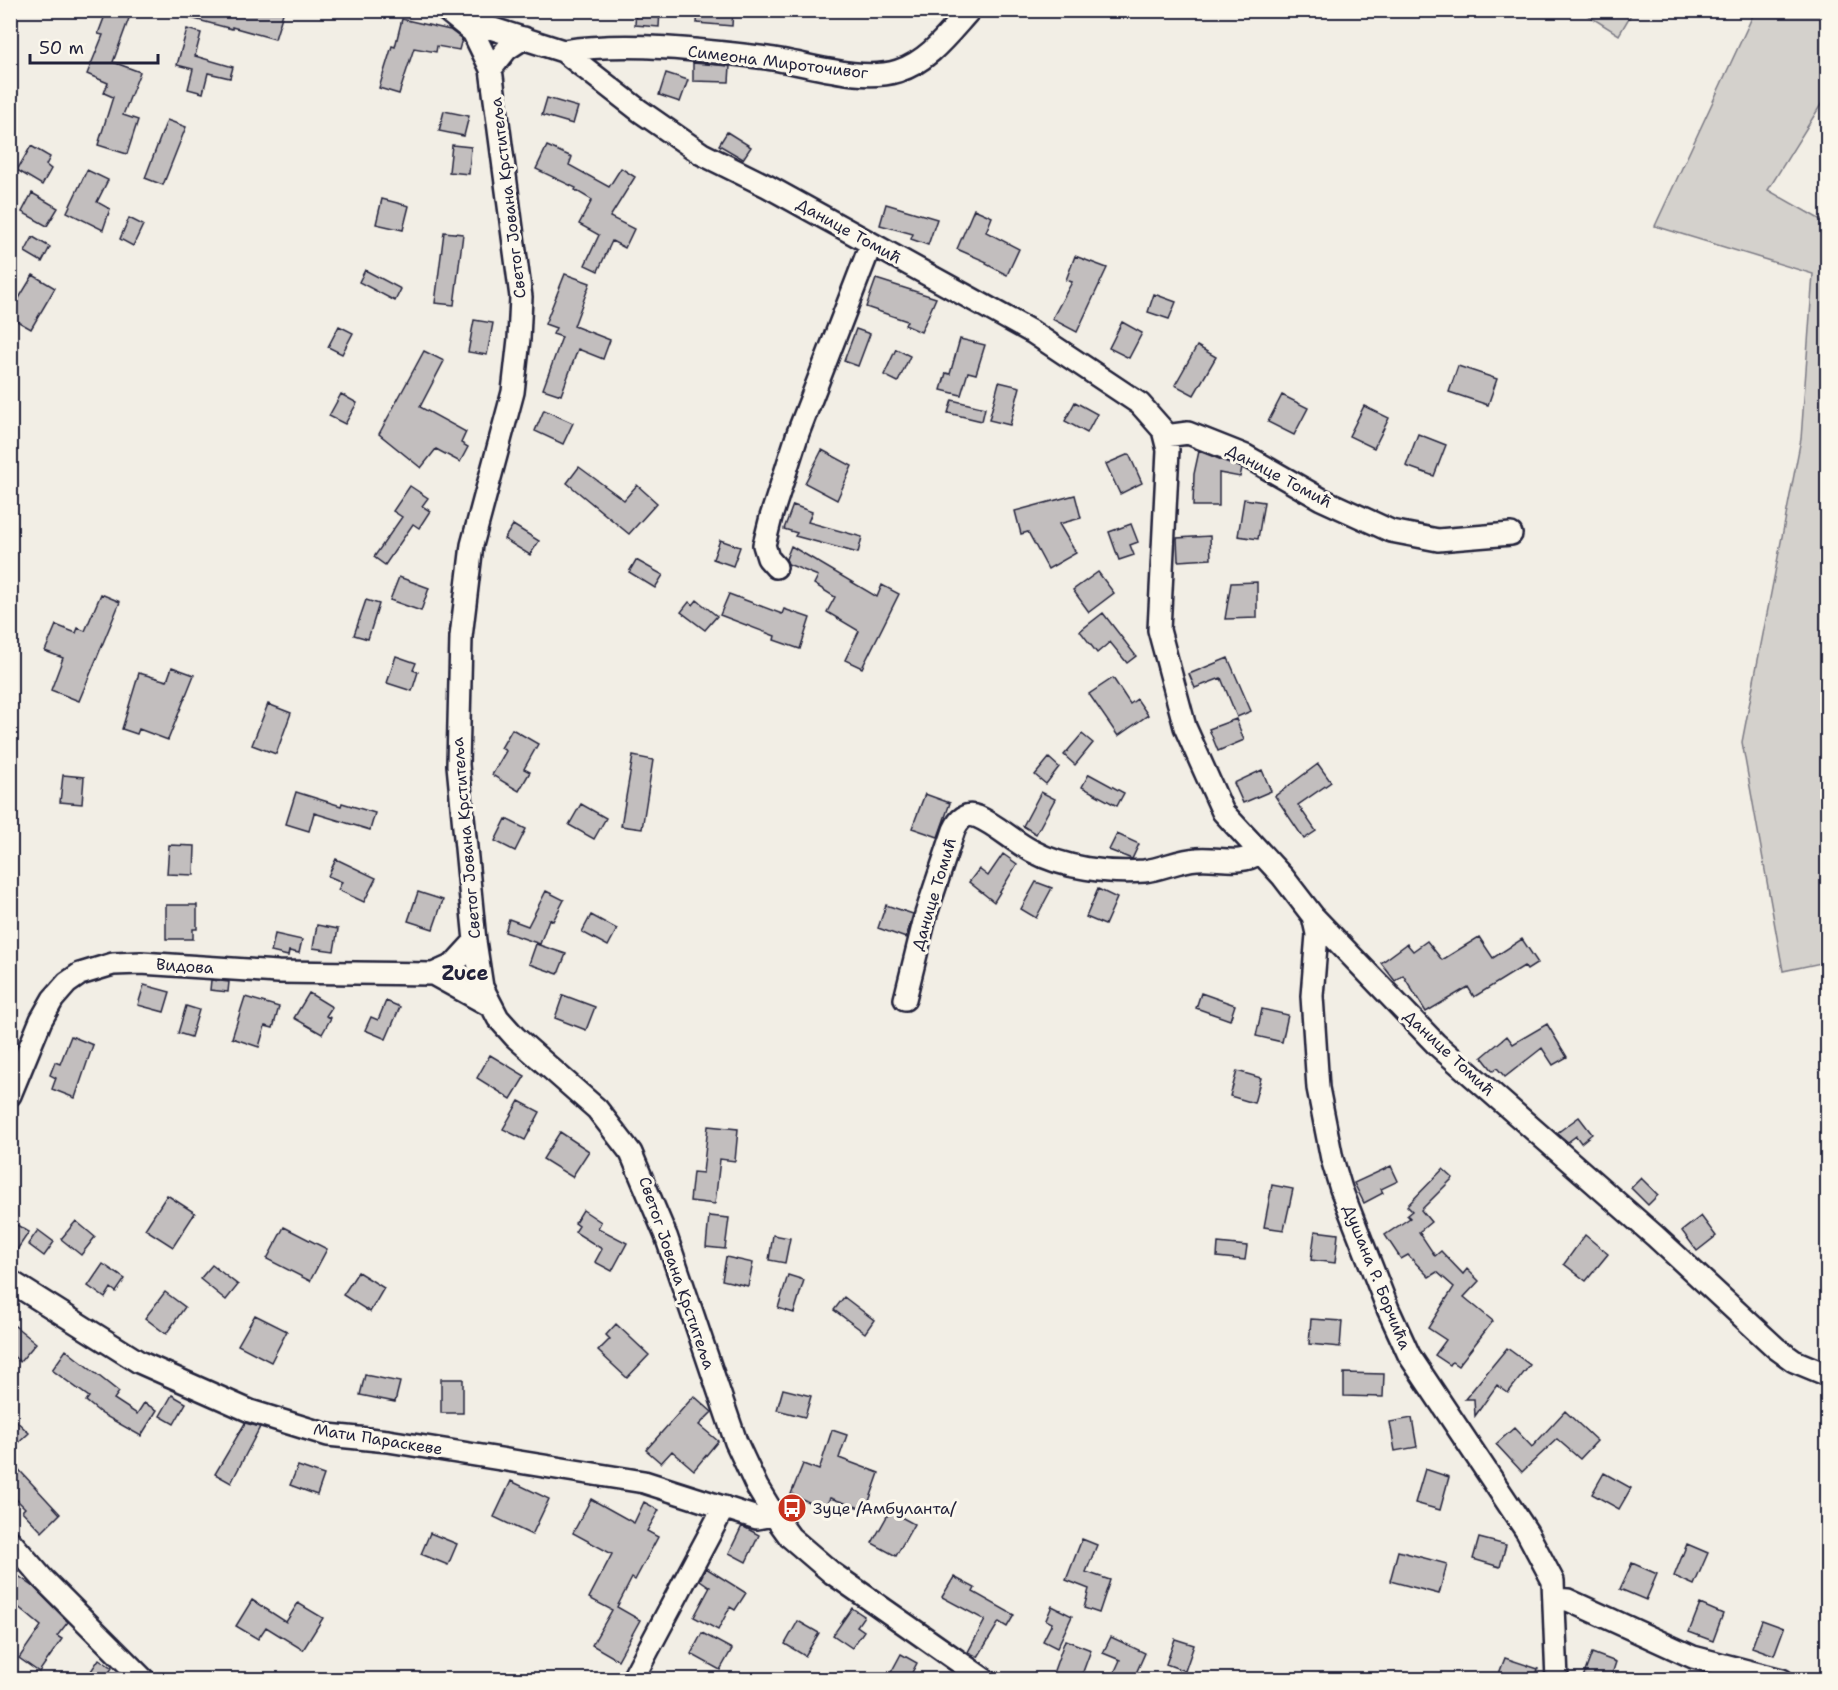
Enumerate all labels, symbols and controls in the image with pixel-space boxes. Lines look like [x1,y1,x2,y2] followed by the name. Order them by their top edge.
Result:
[30,27,158,65] scale bar
[39,36,84,60] text: 50 m
[687,41,870,84] street label: Симеона Мироточивог
[485,96,531,300] street label: Светог Јована Крститеља
[793,194,905,268] street label: Данице Томић
[1223,439,1335,513] street label: Данице Томић
[447,736,485,940] street label: Светог Јована Крститеља
[907,835,961,953] street label: Данице Томић
[155,954,215,978] street label: Видова
[441,960,489,986] district label: Zuce
[1399,1006,1499,1100] street label: Данице Томић
[634,1174,720,1372] street label: Светог Јована Крститеља
[1338,1201,1416,1353] street label: Душана Р. Борчића
[312,1418,444,1460] street label: Мати Параскеве
[776,1492,808,1524] bus stop icon: Зуце /Амбуланта/
[813,1498,957,1519] place label: Зуце /Амбуланта/

